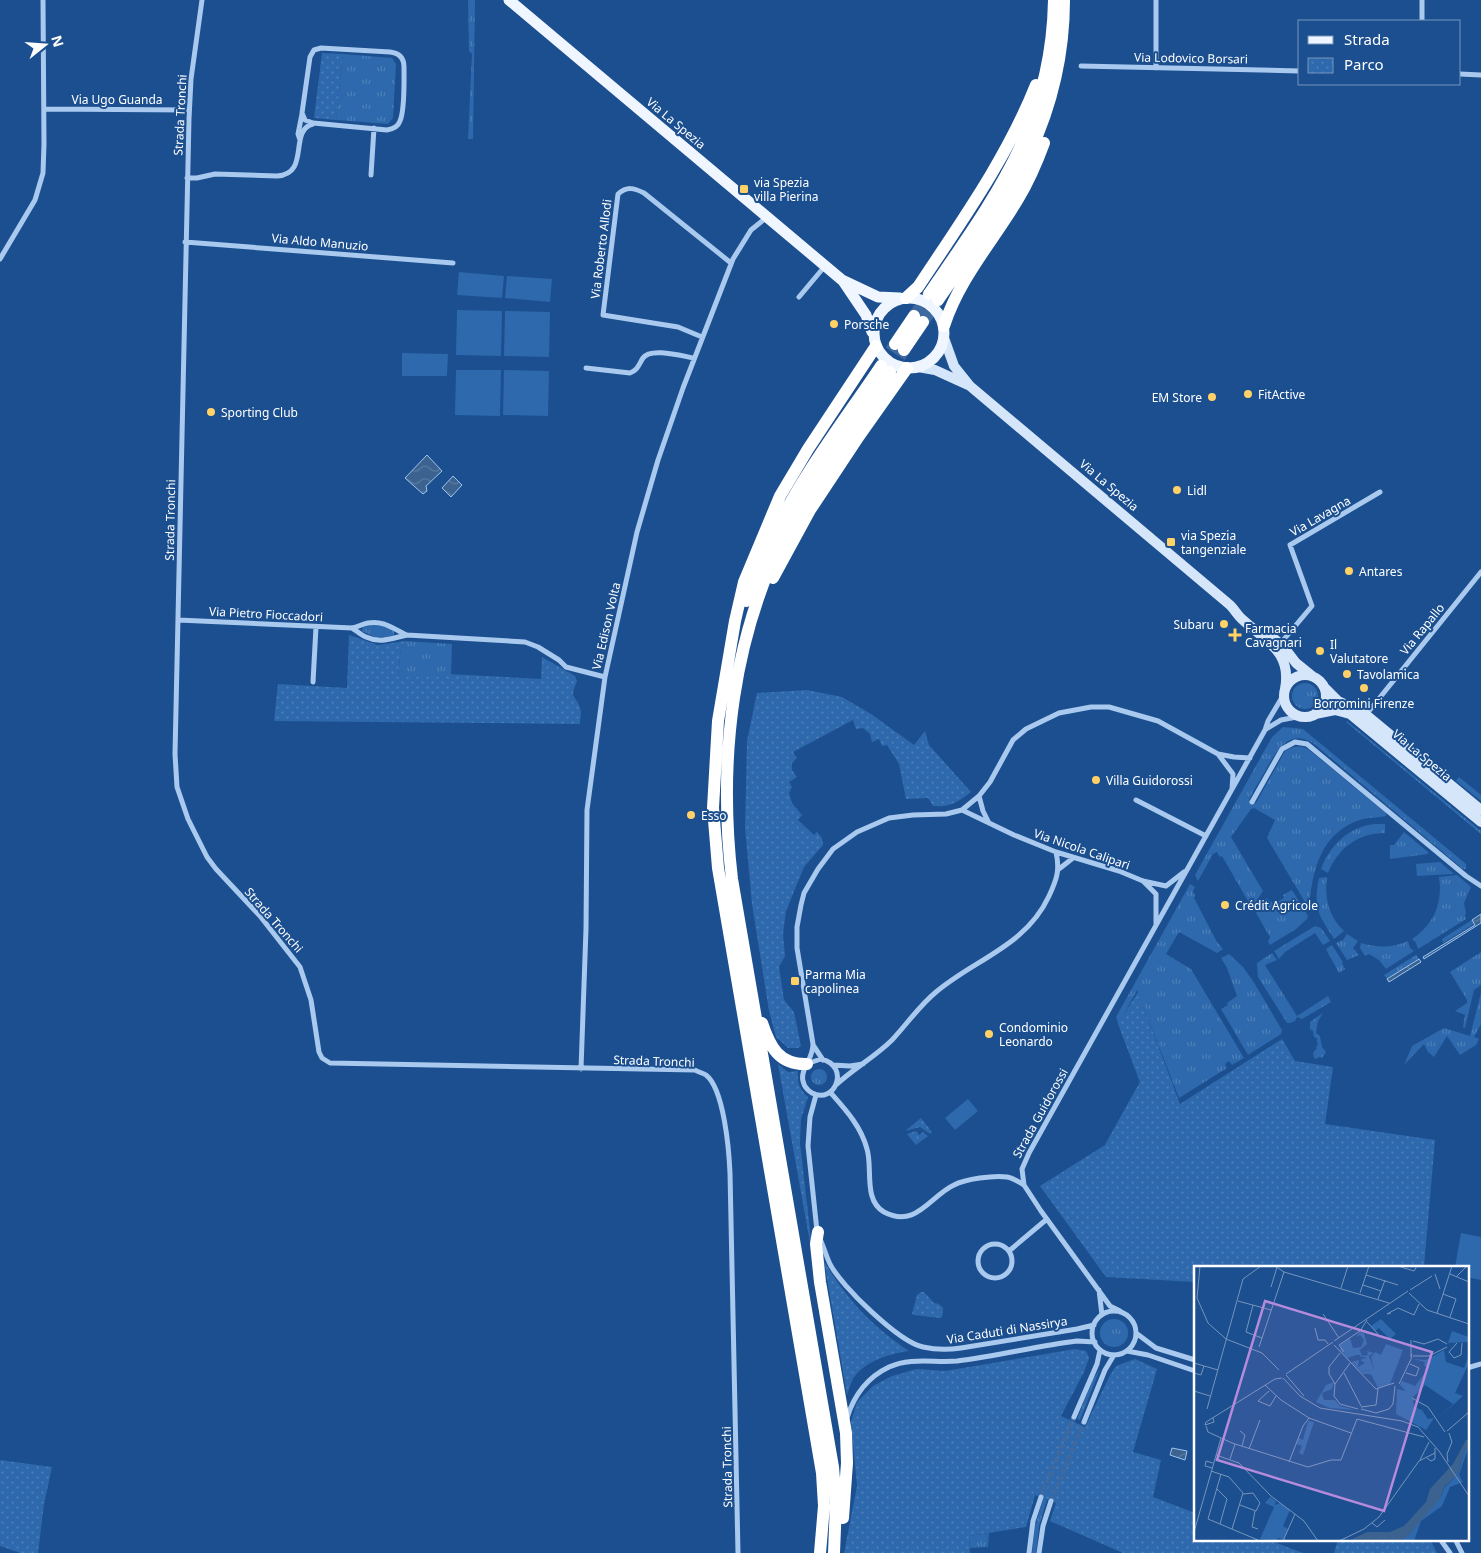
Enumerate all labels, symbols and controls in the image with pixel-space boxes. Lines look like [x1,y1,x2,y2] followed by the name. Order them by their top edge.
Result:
[20,20,70,70] north arrow
[1298,20,1461,85] legend
[1344,29,1390,49] text: Strada
[47,33,69,49] text: N
[1134,49,1248,67] street label: Via Lodovico Borsari
[1344,54,1384,74] text: Parco
[169,74,191,156] street label: Strada Tronchi
[71,91,163,108] street label: Via Ugo Guanda
[643,93,709,153] street label: Via La Spezia
[754,174,819,205] place label: via Spezia villa Pierina
[738,183,750,195] marker: via Spezia villa Pierina
[586,198,616,300] street label: Via Roberto Allodi
[271,229,369,255] street label: Via Aldo Manuzio
[844,316,889,333] place label: Porsche
[828,318,840,330] marker: Porsche
[1258,386,1306,403] place label: FitActive
[1242,388,1254,400] marker: FitActive
[1152,389,1202,406] place label: EM Store
[1206,391,1218,403] marker: EM Store
[221,404,298,421] place label: Sporting Club
[205,406,217,418] marker: Sporting Club
[1076,455,1142,515] street label: Via La Spezia
[161,479,179,561] street label: Strada Tronchi
[1187,482,1207,499] place label: Lidl
[1171,484,1183,496] marker: Lidl
[1287,492,1353,540] street label: Via Lavagna
[1181,527,1247,558] place label: via Spezia tangenziale
[1165,536,1177,548] marker: via Spezia tangenziale
[1359,563,1403,580] place label: Antares
[1343,565,1355,577] marker: Antares
[588,581,624,671] street label: Via Edison Volta
[1396,600,1448,658] street label: Via Rapallo
[209,603,323,625] street label: Via Pietro Fioccadori
[1174,616,1214,633] place label: Subaru
[1218,618,1230,630] marker: Subaru
[1245,620,1302,651] place label: Farmacia Cavagnari
[1229,629,1241,641] marker: Farmacia Cavagnari
[1330,636,1389,667] place label: Il Valutatore
[1314,645,1326,657] marker: Il Valutatore
[1357,666,1419,683] place label: Tavolamica
[1341,668,1353,680] marker: Tavolamica
[1358,682,1370,694] marker: Borromini Firenze
[1314,695,1415,712] place label: Borromini Firenze
[1389,725,1455,785] street label: Via La Spezia
[1106,772,1193,789] place label: Villa Guidorossi
[1090,774,1102,786] marker: Villa Guidorossi
[701,807,726,824] place label: Esso
[685,809,697,821] marker: Esso
[1031,825,1133,873] street label: Via Nicola Calipari
[241,884,307,956] street label: Strada Tronchi
[1235,897,1318,914] place label: Crédit Agricole
[1219,899,1231,911] marker: Crédit Agricole
[805,966,866,997] place label: Parma Mia capolinea
[789,975,801,987] marker: Parma Mia capolinea
[999,1019,1068,1050] place label: Condominio Leonardo
[983,1028,995,1040] marker: Condominio Leonardo
[613,1051,695,1071] street label: Strada Tronchi
[1008,1065,1072,1161] street label: Strada Guidorossi
[1194,1266,1468,1540] inset map
[946,1312,1068,1348] street label: Via Caduti di Nassirya
[718,1426,736,1508] street label: Strada Tronchi

